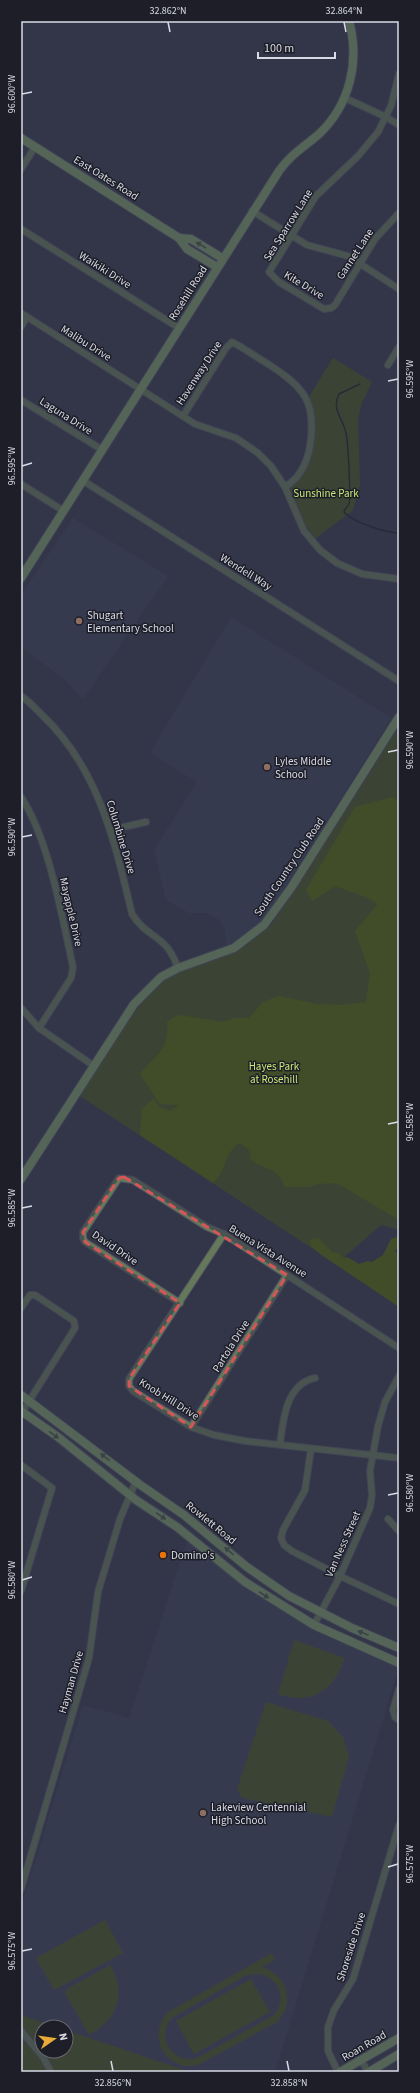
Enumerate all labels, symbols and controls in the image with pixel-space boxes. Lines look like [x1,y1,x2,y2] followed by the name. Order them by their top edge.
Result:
[149,4,187,18] text: 32.862°N
[325,4,363,18] text: 32.864°N
[258,34,335,60] scale bar
[264,40,294,57] text: 100 m
[5,75,19,113] text: 96.600°W
[71,152,141,204] street label: East Oates Road
[260,186,316,264] street label: Sea Sparrow Lane
[333,225,377,282] street label: Gannet Lane
[195,242,207,249] one-way arrow
[76,248,134,292] street label: Waikiki Drive
[165,263,211,323] street label: Rosehill Road
[281,267,327,303] street label: Kite Drive
[58,321,115,365] street label: Malibu Drive
[173,338,226,408] street label: Havenway Drive
[403,360,417,398] text: 96.595°W
[37,394,96,439] street label: Laguna Drive
[5,447,19,485] text: 96.595°W
[293,486,359,501] park label: Sunshine Park
[217,550,275,594] street label: Wendell Way
[87,608,174,636] place label: Shugart Elementary School
[74,616,84,626] marker: Shugart Elementary School
[403,731,417,769] text: 96.590°W
[275,754,332,782] place label: Lyles Middle School
[262,762,272,772] marker: Lyles Middle School
[103,798,140,876] street label: Columbine Drive
[250,815,328,919] street label: South Country Club Road
[5,818,19,856] text: 96.590°W
[56,876,86,949] street label: Mayapple Drive
[249,1059,300,1087] park label: Hayes Park at Rosehill
[403,1103,417,1141] text: 96.585°W
[5,1189,19,1227] text: 96.585°W
[226,1221,310,1281] street label: Buena Vista Avenue
[89,1227,141,1269] street label: David Drive
[209,1317,253,1375] street label: Partola Drive
[136,1375,202,1424] street label: Knob Hill Drive
[49,1431,59,1439] one-way arrow
[100,1453,110,1461] one-way arrow
[403,1474,417,1512] text: 96.580°W
[183,1498,239,1548] street label: Rowlett Road
[322,1508,364,1579] street label: Van Ness Street
[156,1512,166,1520] one-way arrow
[223,1547,234,1556] one-way arrow
[171,1548,215,1563] place label: Domino's
[158,1550,168,1560] marker: Domino's
[5,1561,19,1599] text: 96.580°W
[259,1591,269,1599] one-way arrow
[357,1629,369,1635] one-way arrow
[55,1648,87,1715] street label: Hayman Drive
[211,1800,306,1828] place label: Lakeview Centennial High School
[198,1808,208,1818] marker: Lakeview Centennial High School
[403,1845,417,1883] text: 96.575°W
[333,1910,369,1984] street label: Shoreside Drive
[5,1932,19,1970] text: 96.575°W
[34,2019,74,2059] north arrow
[339,2027,389,2065] street label: Roan Road
[55,2032,71,2042] text: N
[94,2076,132,2090] text: 32.856°N
[270,2076,308,2090] text: 32.858°N

